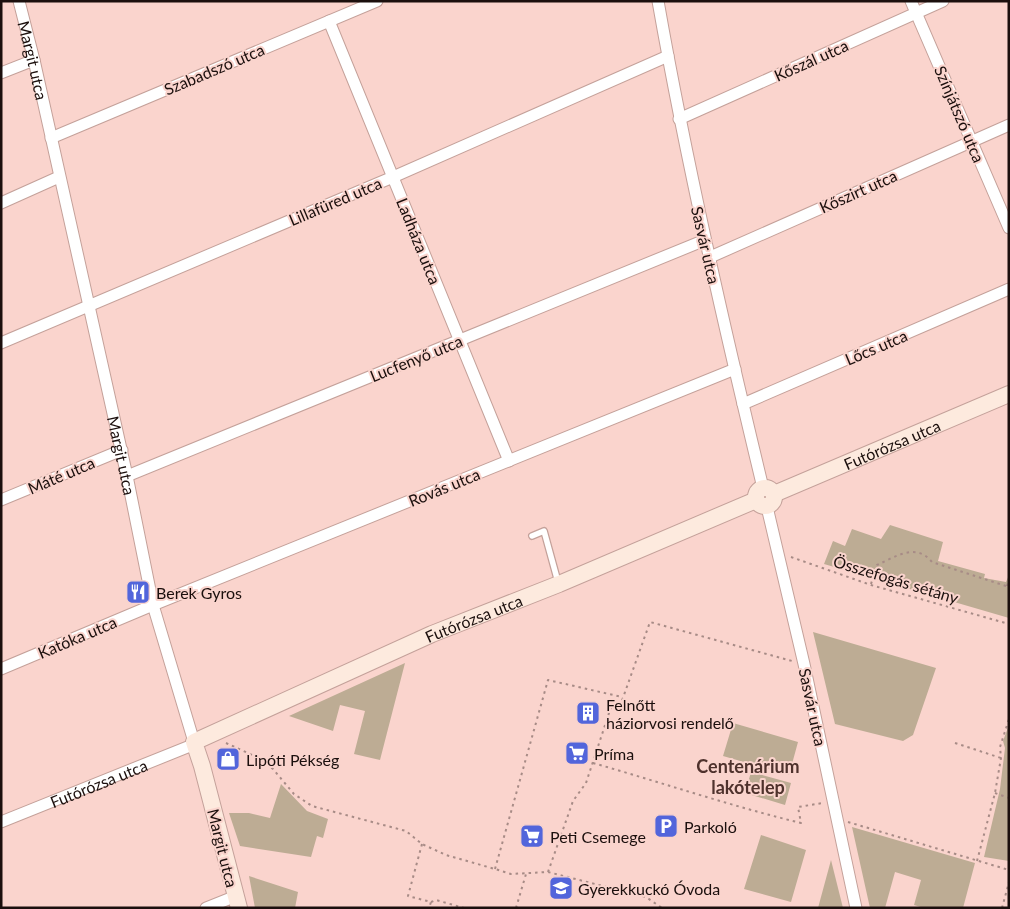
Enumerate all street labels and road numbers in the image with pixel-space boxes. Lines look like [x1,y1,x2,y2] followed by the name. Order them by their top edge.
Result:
[15,19,52,101] street label: Margit utca
[771,35,851,85] street label: Kőszál utca
[161,39,267,99] street label: Szabadszó utca
[931,63,989,165] street label: Színjátszó utca
[816,165,900,217] street label: Kőszirt utca
[286,173,384,229] street label: Lillafüred utca
[393,195,445,287] street label: Ladháza utca
[688,204,724,286] street label: Sasvár utca
[842,325,910,369] street label: Lőcs utca
[367,331,465,385] street label: Lucfenyő utca
[104,414,140,497] street label: Margit utca
[841,415,943,473] street label: Futórózsa utca
[25,452,97,498] street label: Máté utca
[405,464,483,510] street label: Rovás utca
[831,551,961,607] street label: Összefogás sétány
[422,590,525,646] street label: Futórózsa utca
[35,612,119,662] street label: Katóka utca
[795,666,831,748] street label: Sasvár utca
[47,755,150,811] street label: Futórózsa utca
[204,807,242,889] street label: Margit utca

